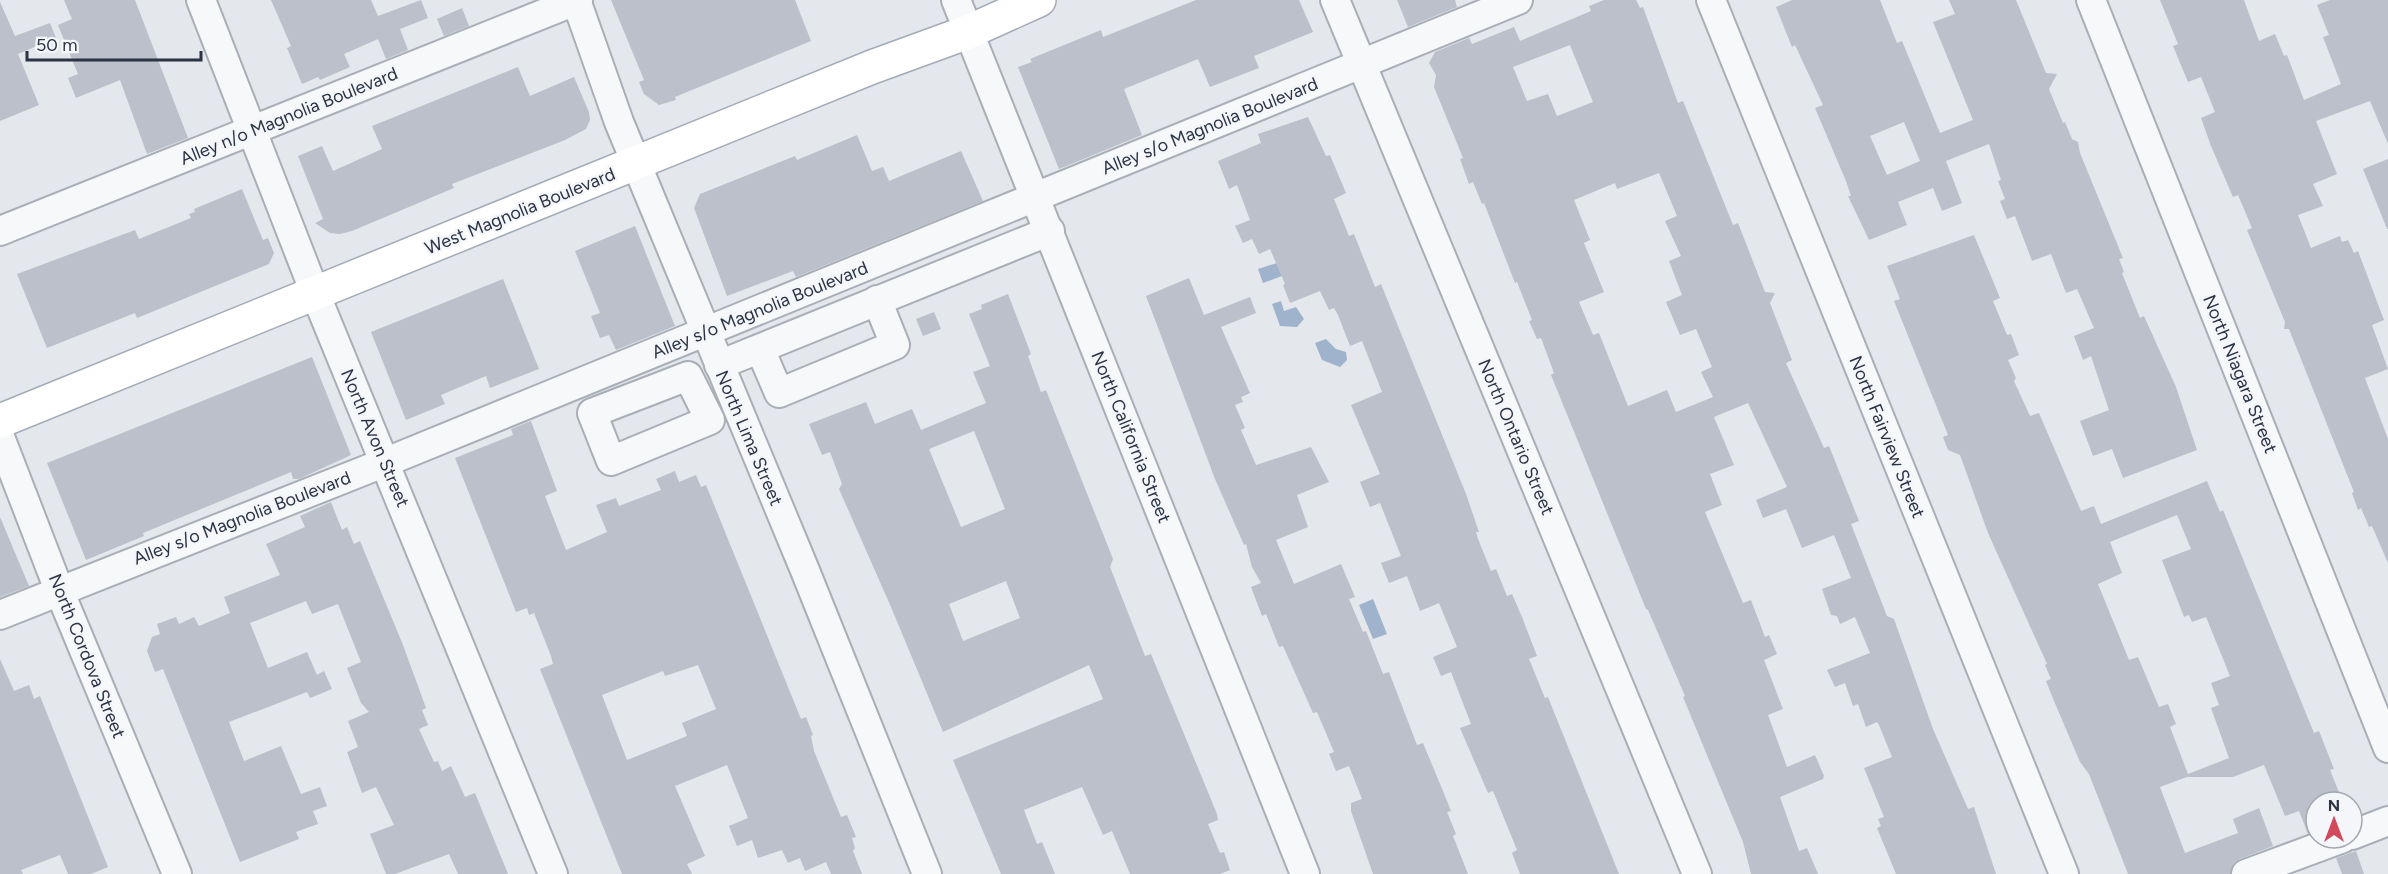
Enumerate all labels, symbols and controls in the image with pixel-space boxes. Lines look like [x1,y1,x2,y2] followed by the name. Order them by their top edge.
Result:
[27,24,201,62] scale bar
[36,34,78,56] text: 50 m
[177,62,401,170] street label: Alley n/o Magnolia Boulevard
[1099,73,1321,179] street label: Alley s/o Magnolia Boulevard
[422,163,618,259] street label: West Magnolia Boulevard
[649,257,871,363] street label: Alley s/o Magnolia Boulevard
[2198,292,2282,457] street label: North Niagara Street
[1086,348,1176,526] street label: North California Street
[1844,353,1930,521] street label: North Fairview Street
[1473,356,1559,518] street label: North Ontario Street
[336,365,414,511] street label: North Avon Street
[711,367,787,509] street label: North Lima Street
[130,466,354,570] street label: Alley s/o Magnolia Boulevard
[44,571,130,742] street label: North Cordova Street
[2304,790,2364,850] north arrow
[2328,796,2340,815] text: N

